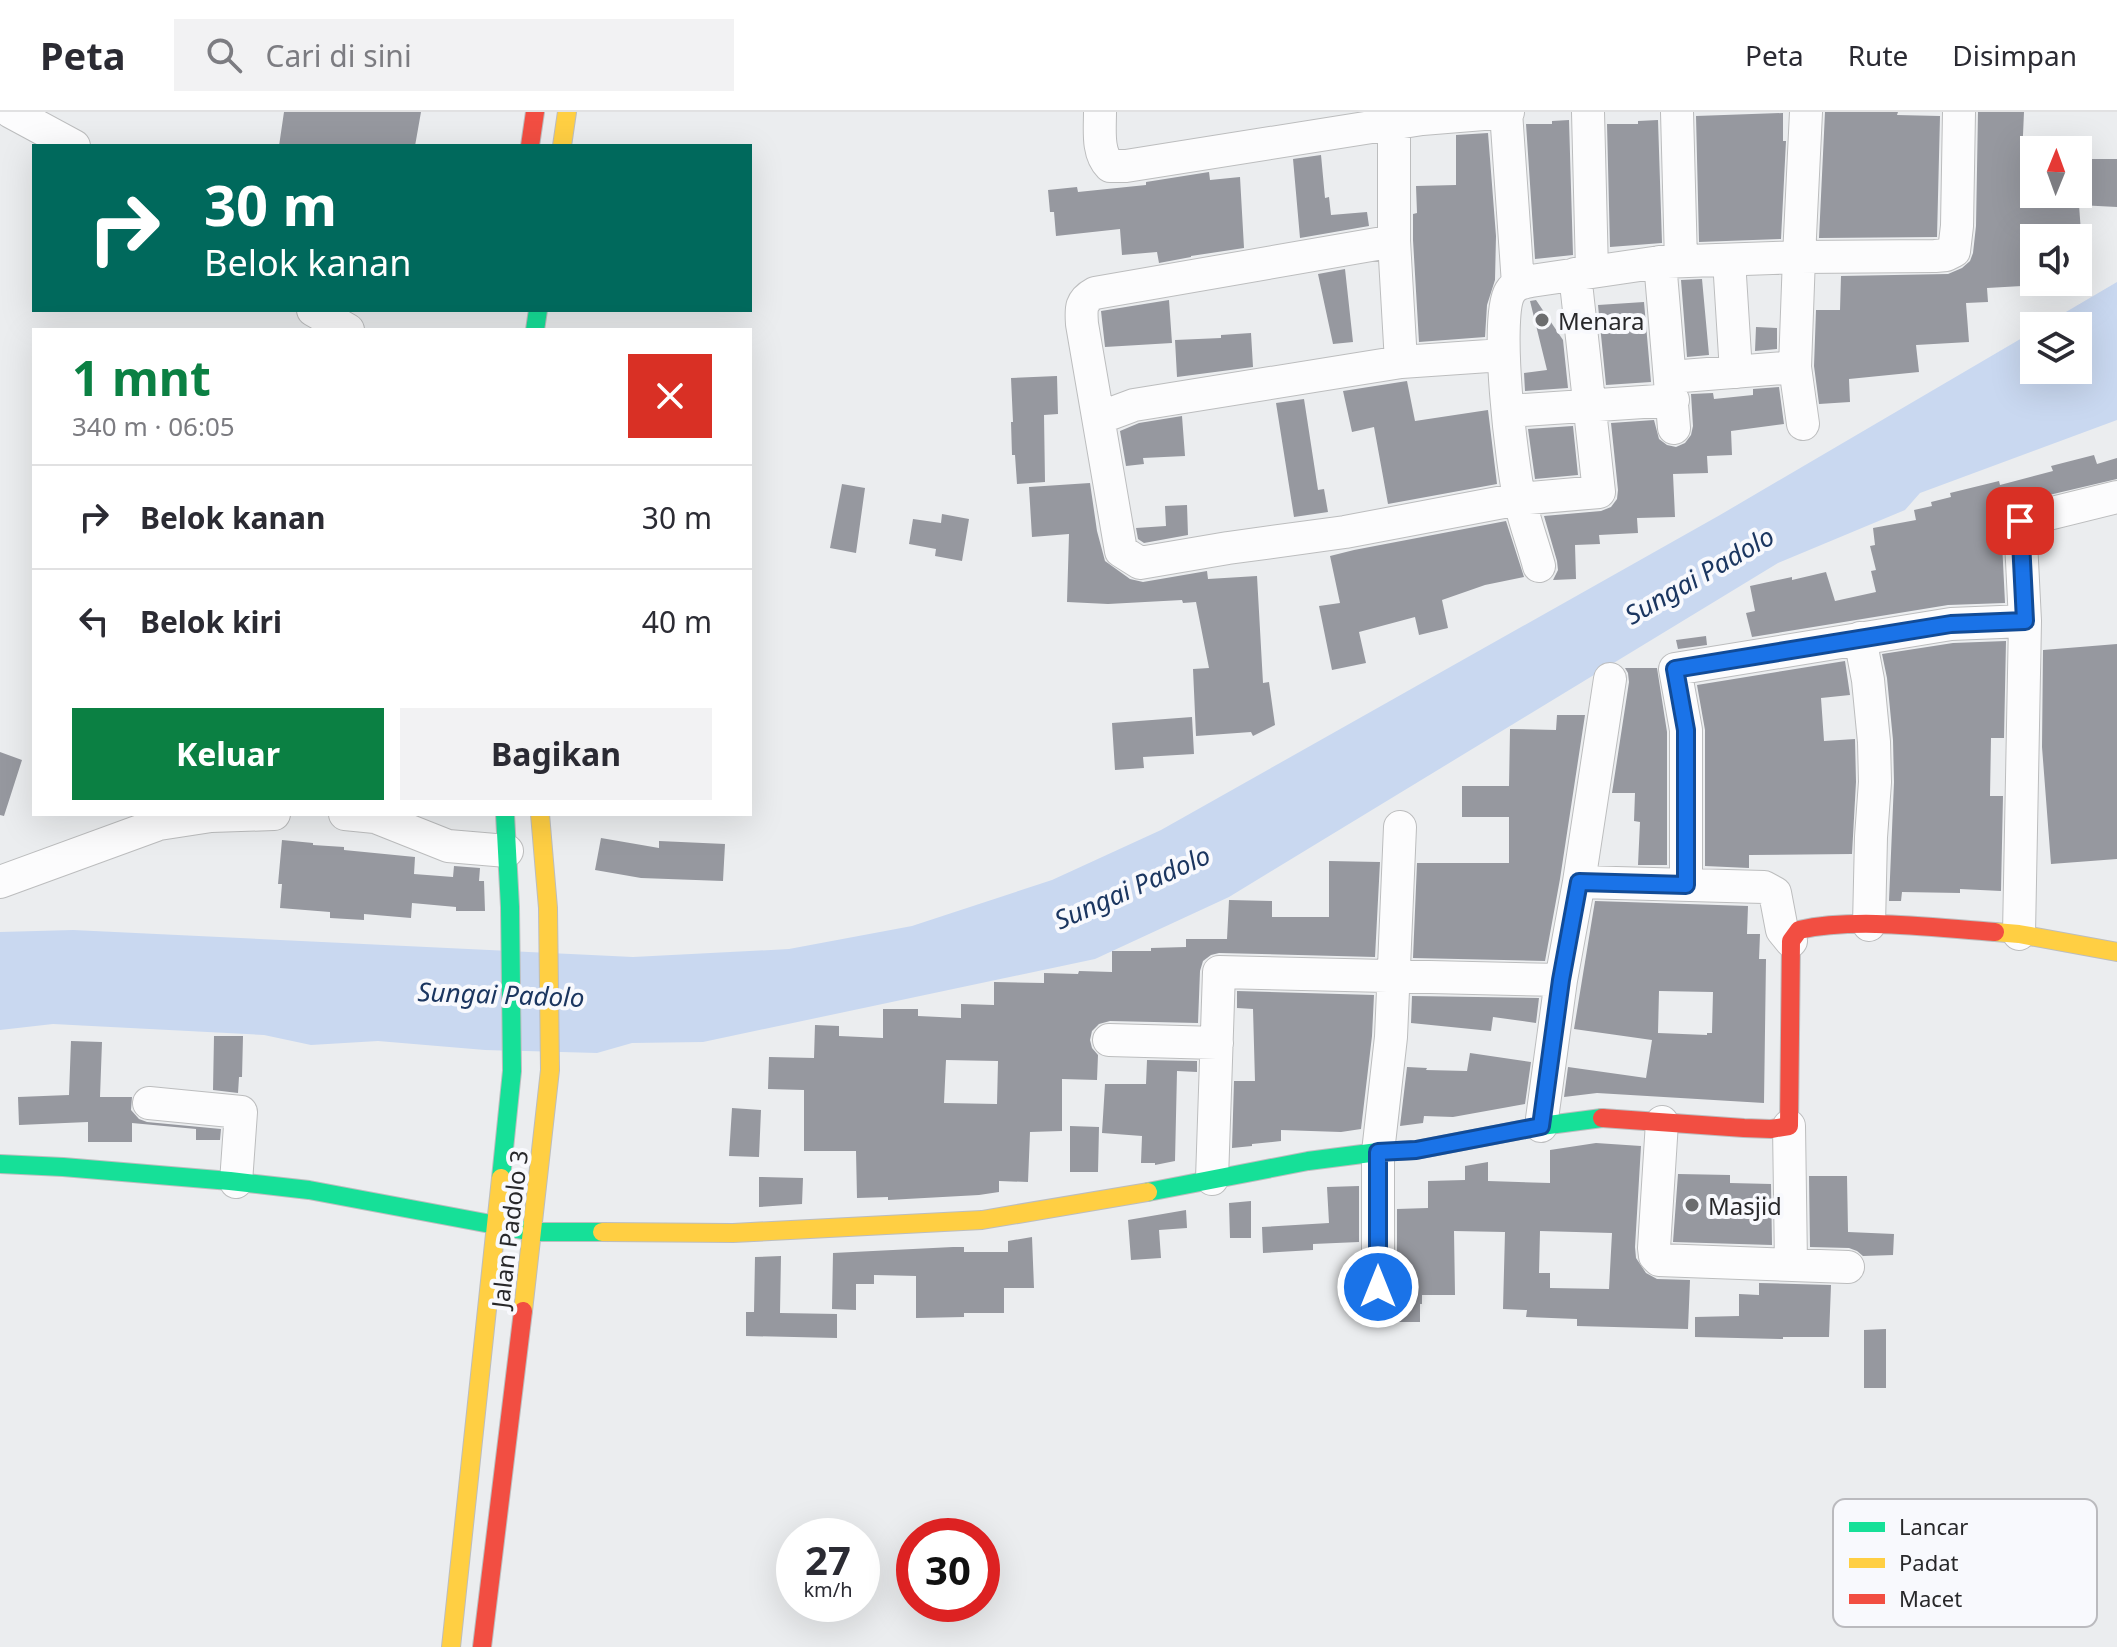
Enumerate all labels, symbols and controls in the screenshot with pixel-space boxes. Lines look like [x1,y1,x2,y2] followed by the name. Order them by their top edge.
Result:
[174,19,734,91] search box
[40,29,126,81] text: Peta
[202,33,246,77] icon: search
[266,35,412,76] text: Cari di sini
[1745,36,1804,74] text: Peta
[1848,36,1908,74] text: Rute
[1952,36,2077,74] text: Disimpan
[2020,136,2092,208] north arrow
[2020,136,2092,384] map controls
[204,166,337,242] text: 30 m
[72,176,176,280] icon: right
[2020,224,2092,296] button: sound
[204,238,411,287] text: Belok kanan
[1558,304,1645,337] place label: Menara
[1533,311,1551,329] marker: Menara
[2020,312,2092,384] button: layers
[72,345,211,410] text: 1 mnt
[628,354,712,438] button: close
[72,408,235,444] text: 340 m · 06:05
[1986,487,2054,555] pin
[72,495,116,539] icon: right
[140,497,326,538] text: Belok kanan
[642,497,712,538] text: 30 m
[1998,499,2042,543] icon: arrive
[1618,518,1780,632] water label: Sungai Padolo
[72,599,116,643] icon: left
[140,601,282,642] text: Belok kiri
[642,601,712,642] text: 40 m
[72,708,384,800] button: Keluar
[400,708,712,800] button: Bagikan
[1048,837,1216,937] water label: Sungai Padolo
[417,973,585,1015] water label: Sungai Padolo
[483,1148,535,1312] street label: Jalan Padolo 3
[1708,1189,1782,1222] place label: Masjid
[1683,1196,1701,1214] marker: Masjid
[1336,1245,1420,1329] position arrow
[1833,1499,2097,1627] legend
[1899,1511,1968,1541] text: Lancar
[896,1518,1000,1622] speed limit sign: 30
[805,1532,851,1587] text: 27
[1899,1547,1959,1577] text: Padat
[803,1576,853,1603] text: km/h
[1899,1583,1962,1613] text: Macet

